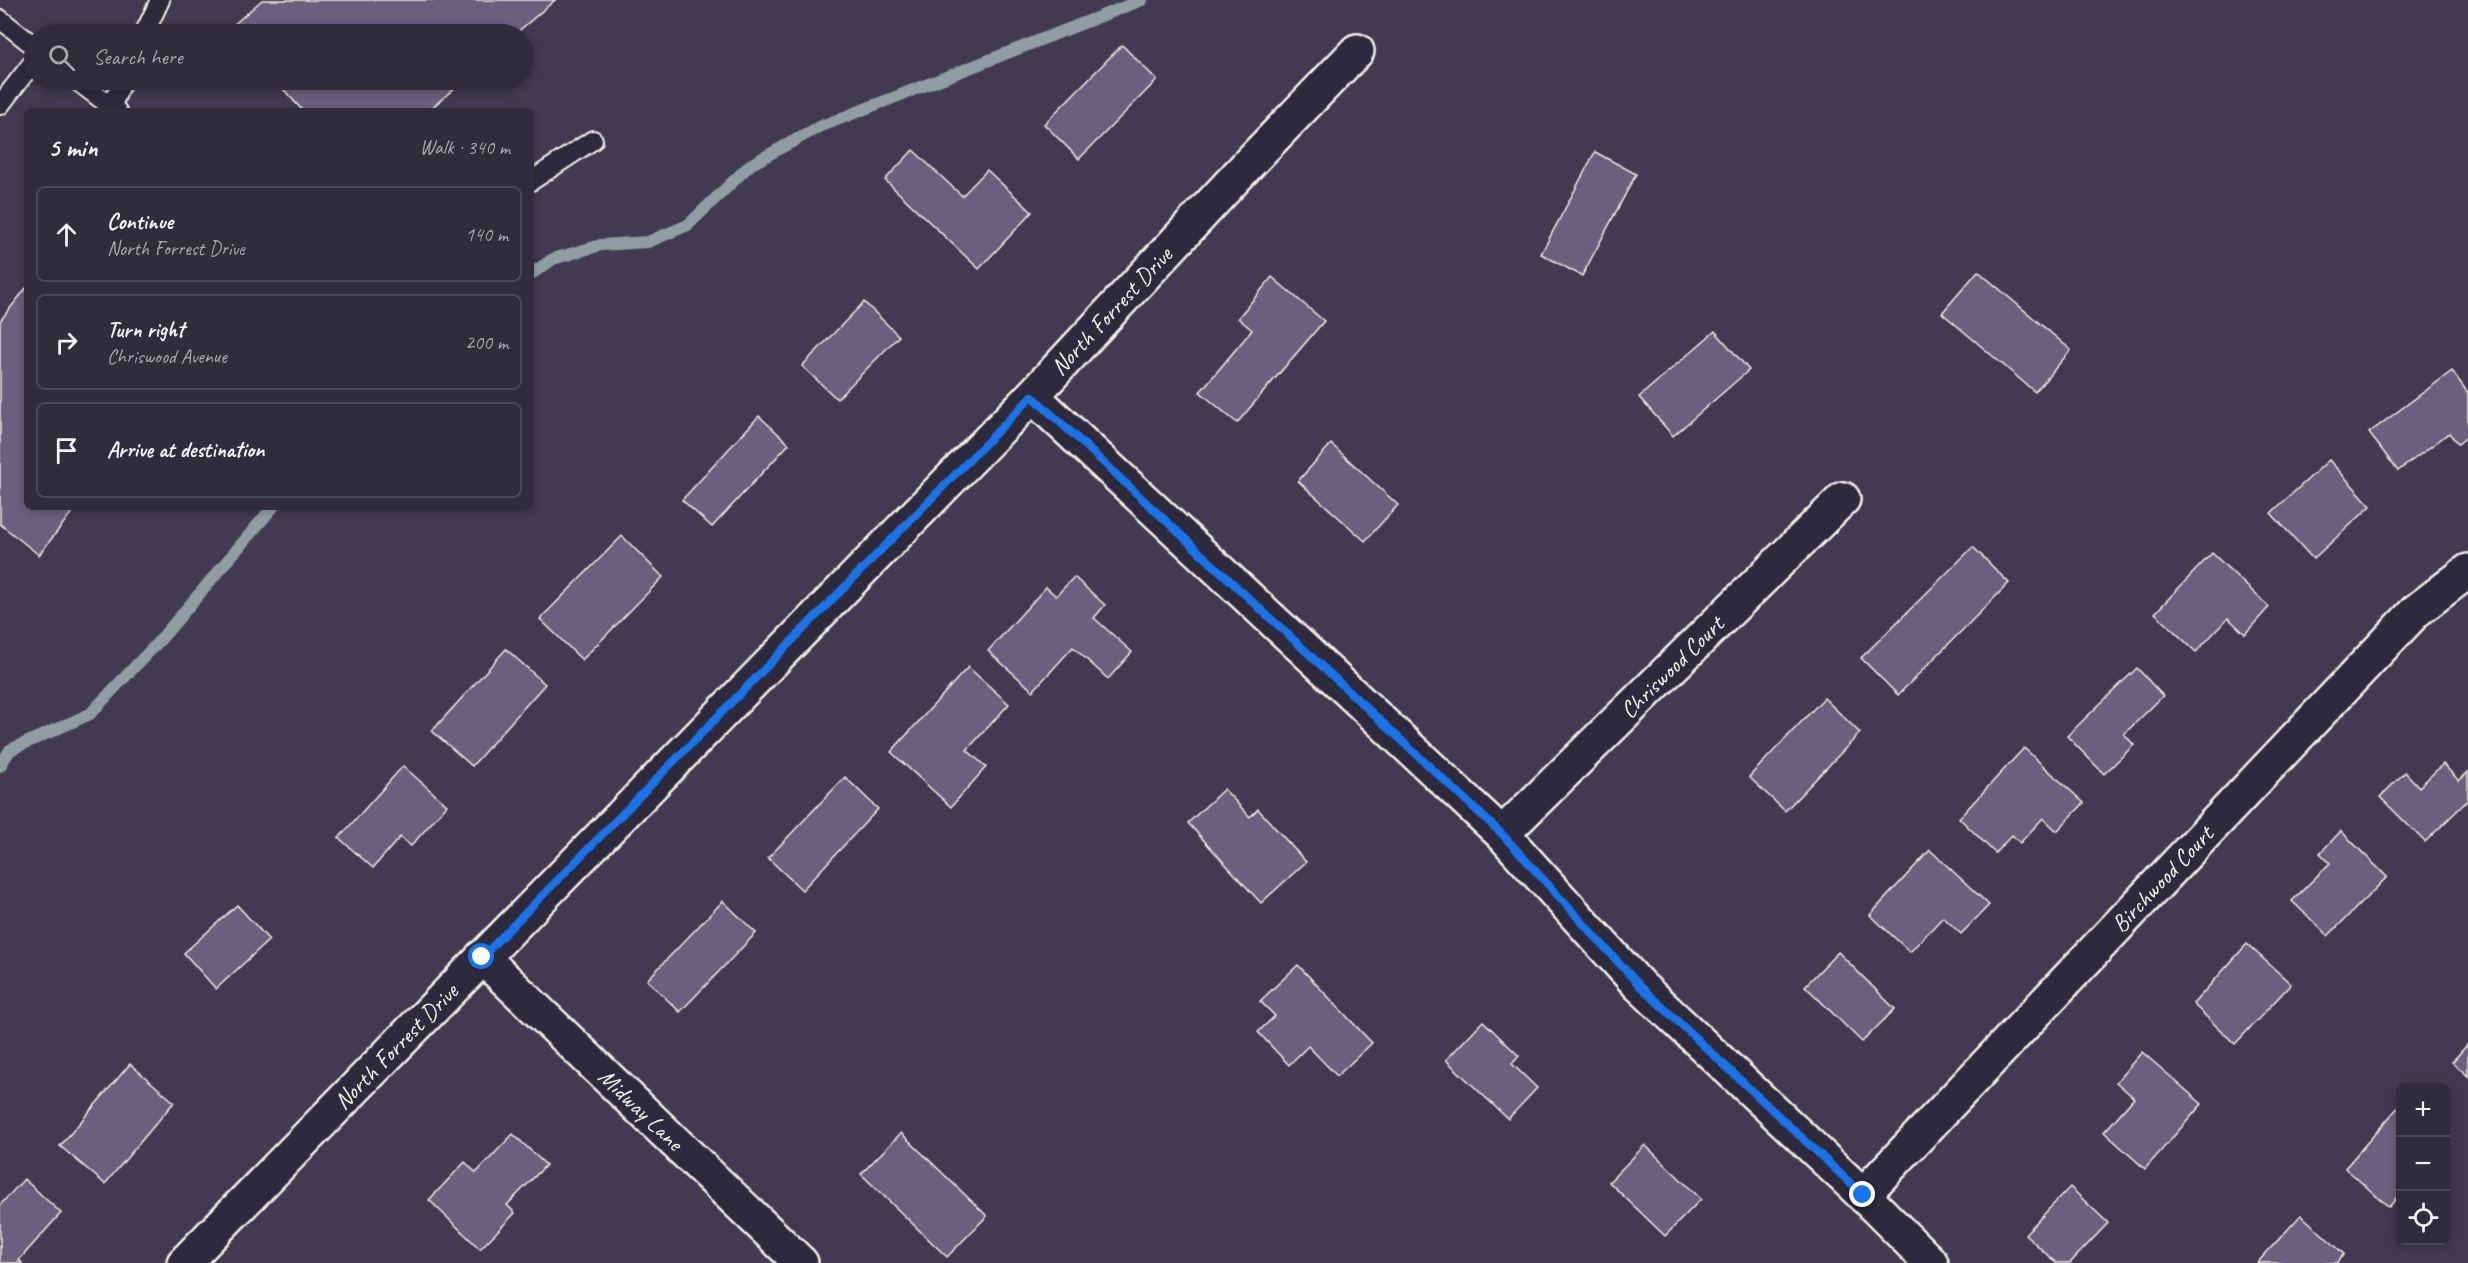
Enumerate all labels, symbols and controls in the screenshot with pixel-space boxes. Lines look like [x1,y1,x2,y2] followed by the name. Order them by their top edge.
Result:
[24,24,534,90] search box
[45,41,78,74] icon: search
[93,43,183,71] text: Search here
[48,131,97,164] text: 5 min
[420,135,510,160] text: Walk · 340 m
[107,208,173,236] text: Continue
[50,218,83,251] icon: ahead
[465,222,508,247] text: 140 m
[107,236,245,261] text: North Forrest Drive
[1044,239,1180,382] street label: North Forrest Drive
[107,316,184,344] text: Turn right
[50,326,83,359] icon: right
[465,330,508,355] text: 200 m
[107,344,227,369] text: Chriswood Avenue
[50,434,83,467] icon: arrive
[107,436,264,464] text: Arrive at destination
[1614,608,1731,725] street label: Chriswood Court
[2105,818,2221,939] street label: Birchwood Court
[468,943,494,969] route start
[327,975,466,1116] street label: North Forrest Drive
[592,1062,691,1158] street label: Midway Lane
[2396,1083,2450,1245] map controls
[2396,1083,2450,1137] button: +
[2396,1137,2450,1191] button: −
[1849,1181,1875,1207] route end
[2396,1191,2450,1245] button: locate

